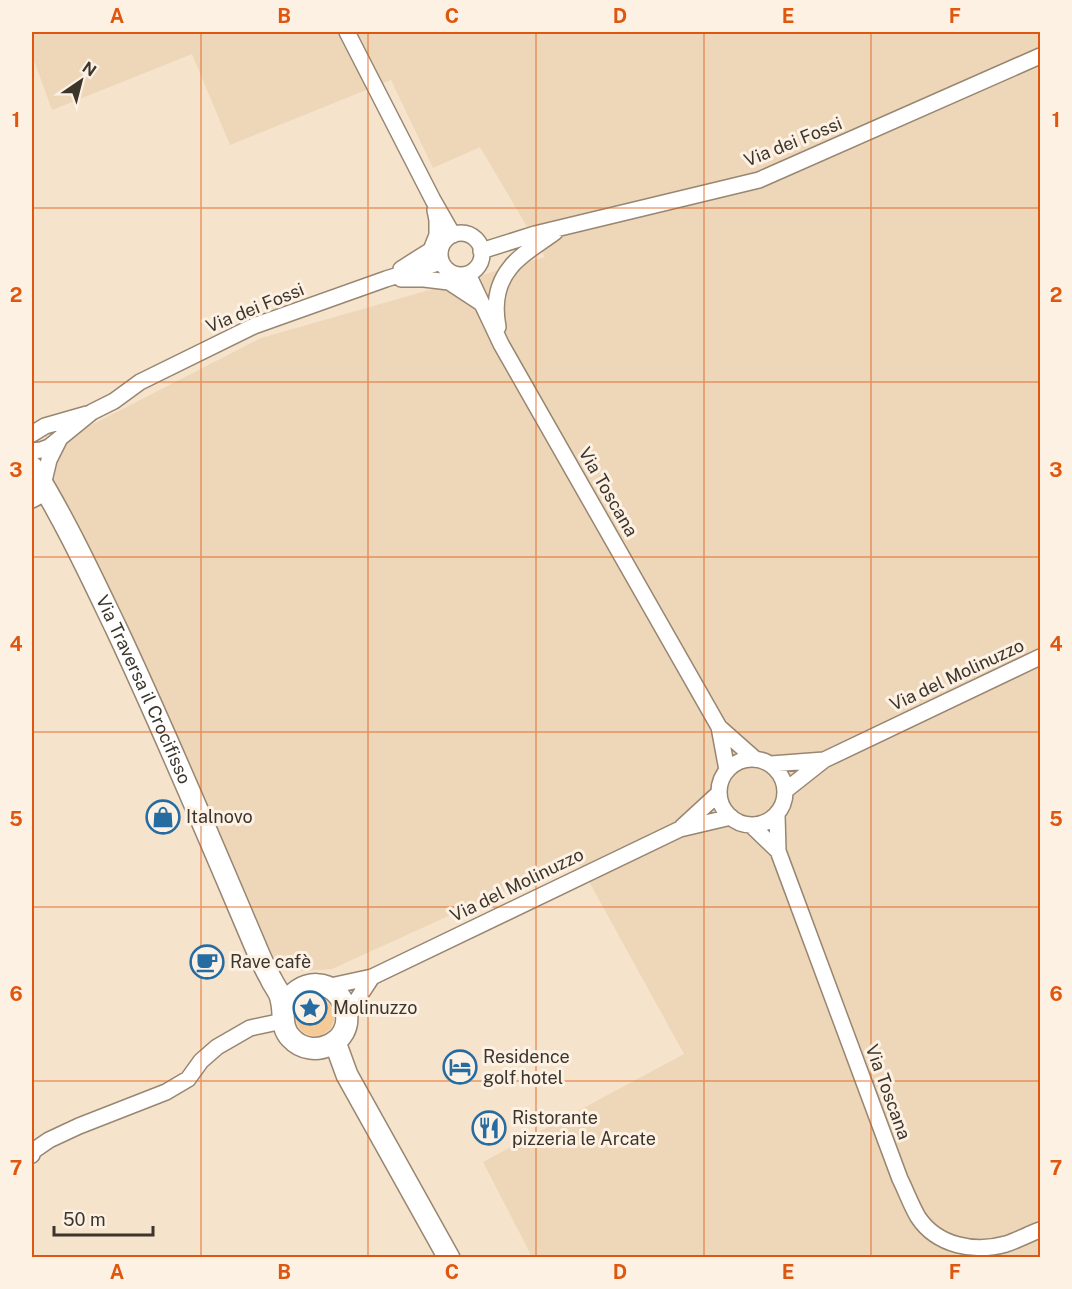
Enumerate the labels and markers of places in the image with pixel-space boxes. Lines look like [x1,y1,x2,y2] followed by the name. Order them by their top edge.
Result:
[145,799,181,835] shop icon: Italnovo
[186,806,253,827] place label: Italnovo
[189,944,225,980] cafe icon: Rave cafè
[230,951,311,972] place label: Rave cafè
[292,990,328,1026] place icon: Molinuzzo
[333,997,417,1018] place label: Molinuzzo
[483,1046,570,1088] place label: Residence golf hotel
[442,1049,478,1085] hotel icon: Residence golf hotel
[512,1107,656,1149] place label: Ristorante pizzeria le Arcate
[471,1110,507,1146] restaurant icon: Ristorante pizzeria le Arcate

